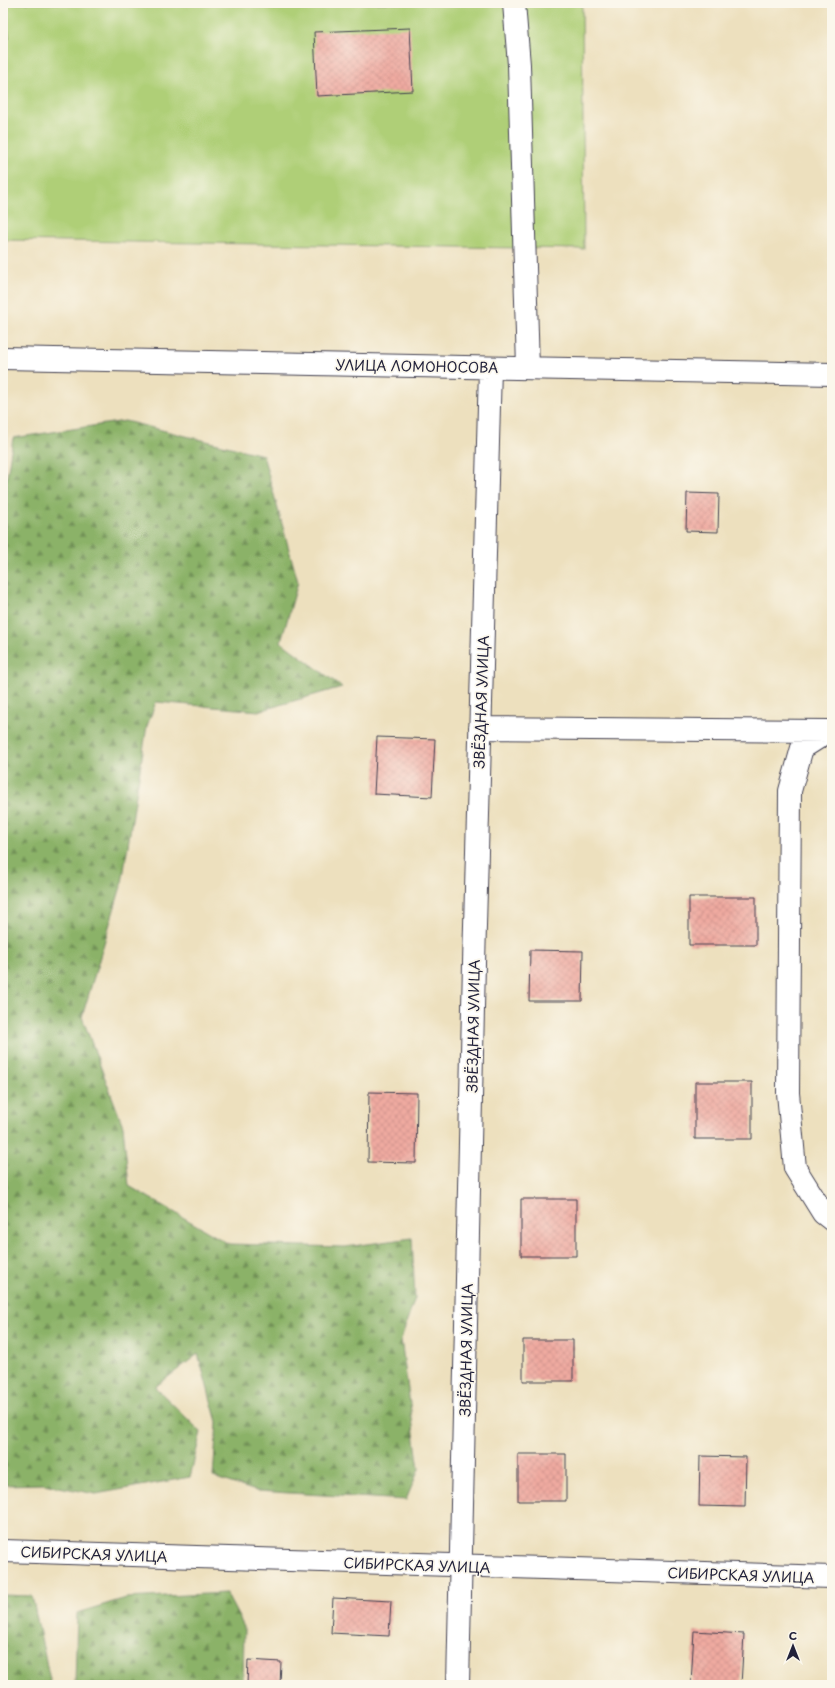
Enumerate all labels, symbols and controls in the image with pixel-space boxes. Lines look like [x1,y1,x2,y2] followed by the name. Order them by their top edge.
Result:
[336,354,498,378] street label: УЛИЦА ЛОМОНОСОВА
[468,635,494,769] street label: ЗВЁЗДНАЯ УЛИЦА
[461,959,485,1093] street label: ЗВЁЗДНАЯ УЛИЦА
[454,1283,478,1417] street label: ЗВЁЗДНАЯ УЛИЦА
[20,1541,168,1567] street label: СИБИРСКАЯ УЛИЦА
[343,1552,491,1578] street label: СИБИРСКАЯ УЛИЦА
[667,1562,815,1588] street label: СИБИРСКАЯ УЛИЦА
[773,1626,813,1666] north arrow
[789,1627,797,1644] text: С

